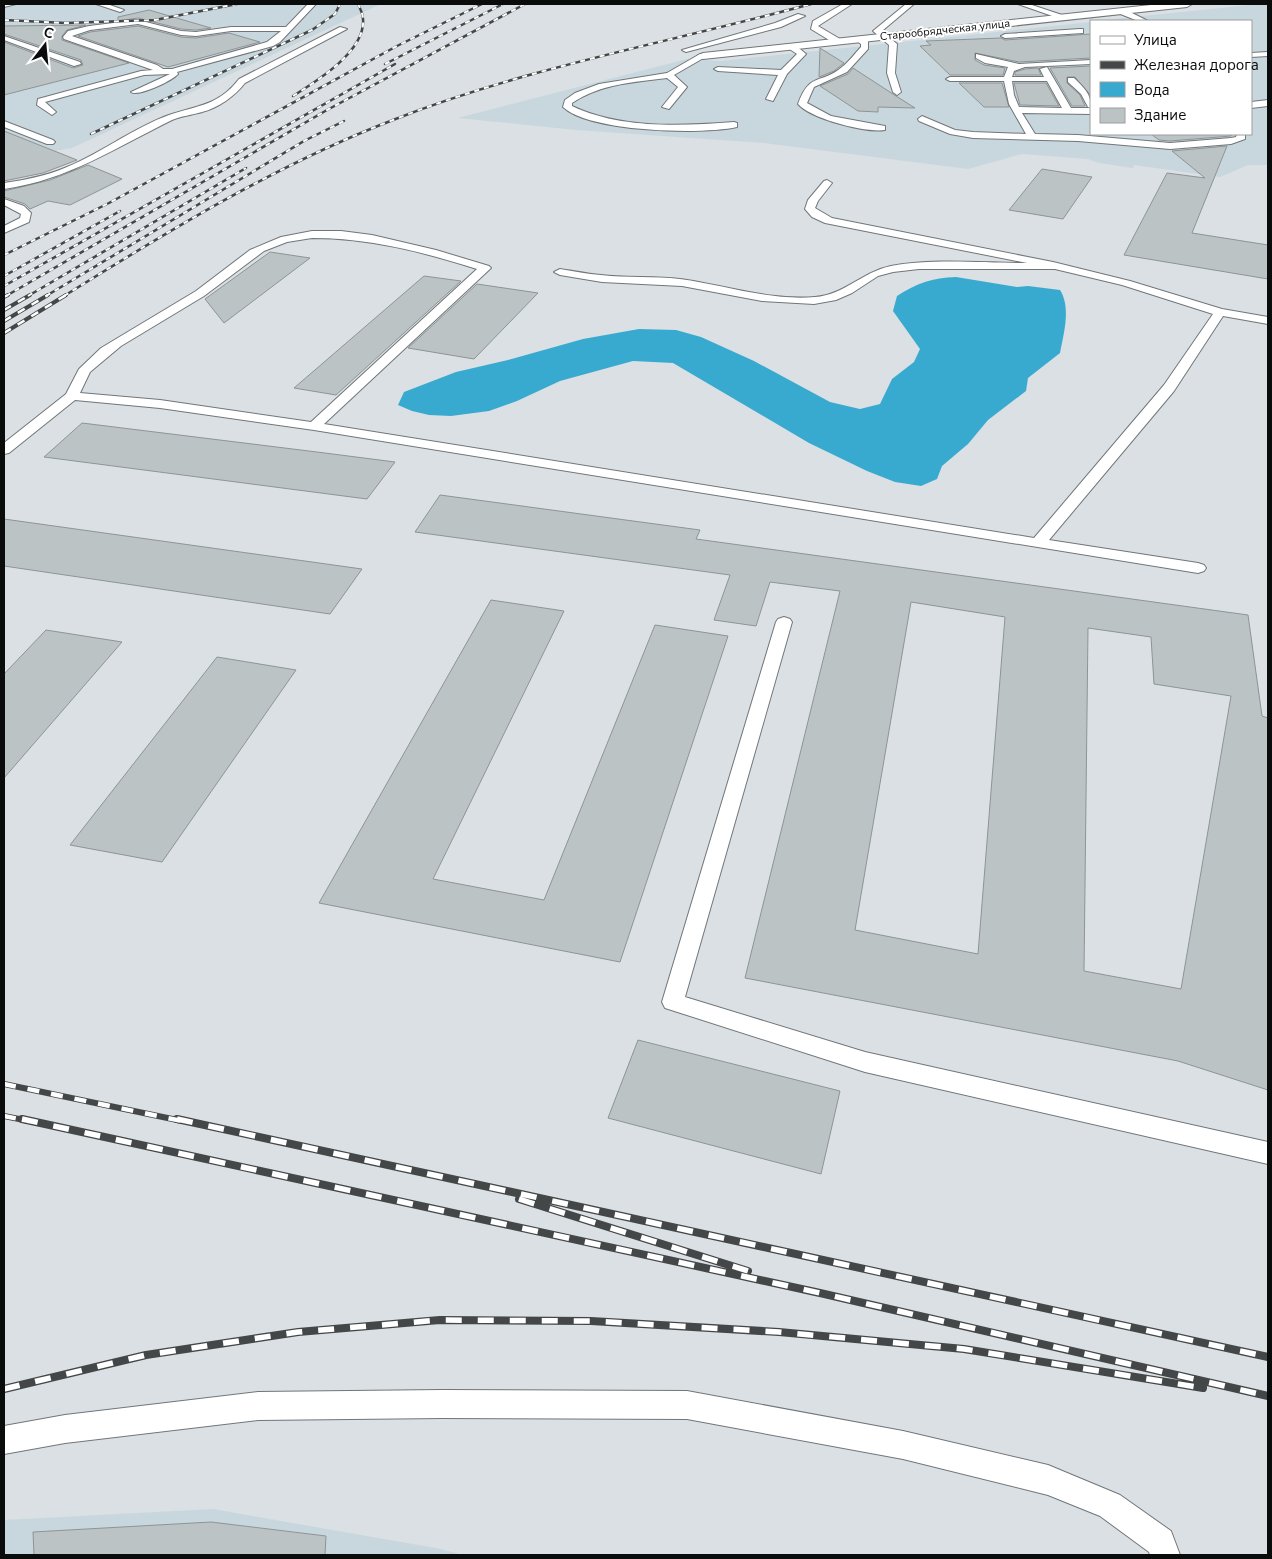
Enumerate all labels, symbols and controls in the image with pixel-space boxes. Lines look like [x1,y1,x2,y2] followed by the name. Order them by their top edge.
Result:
[879,16,1011,44] street label: Старообрядческая улица
[20,20,70,70] north arrow
[1090,20,1252,135] legend
[41,23,56,44] text: С
[1133,30,1177,50] text: Улица
[1134,55,1259,75] text: Железная дорога
[1134,80,1170,100] text: Вода
[1134,105,1186,125] text: Здание

